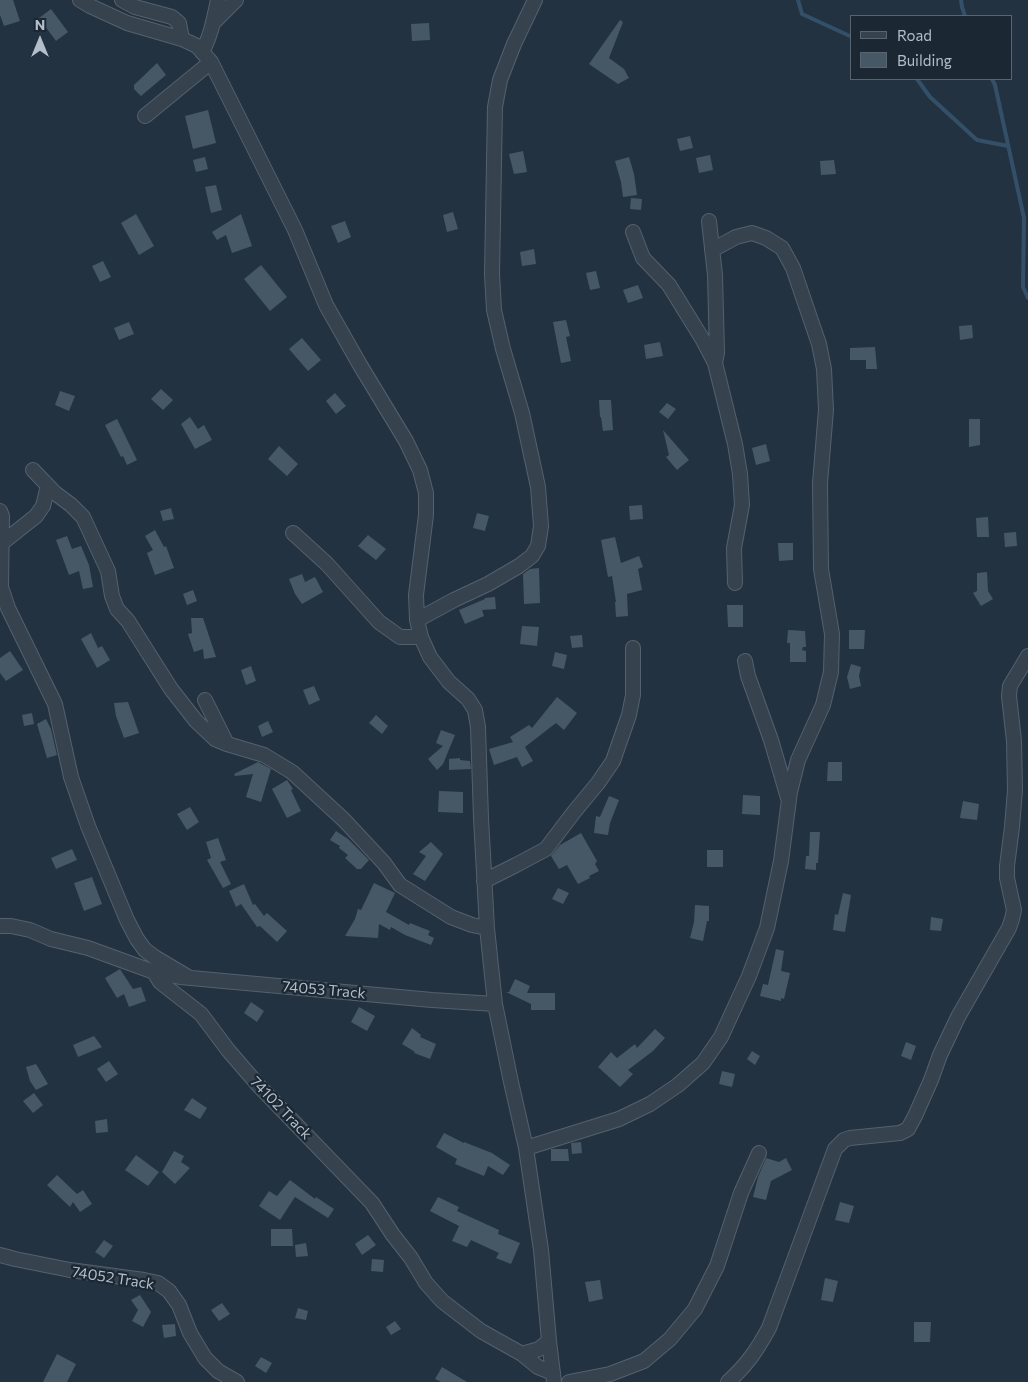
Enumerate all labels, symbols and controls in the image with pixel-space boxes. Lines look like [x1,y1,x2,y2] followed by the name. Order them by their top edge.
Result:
[15,15,65,65] north arrow
[850,15,1013,80] legend
[35,16,45,33] text: N
[897,26,932,44] text: Road
[897,51,952,69] text: Building
[282,977,366,1003] street label: 74053 Track
[247,1073,315,1143] street label: 74102 Track
[70,1263,156,1293] street label: 74052 Track

